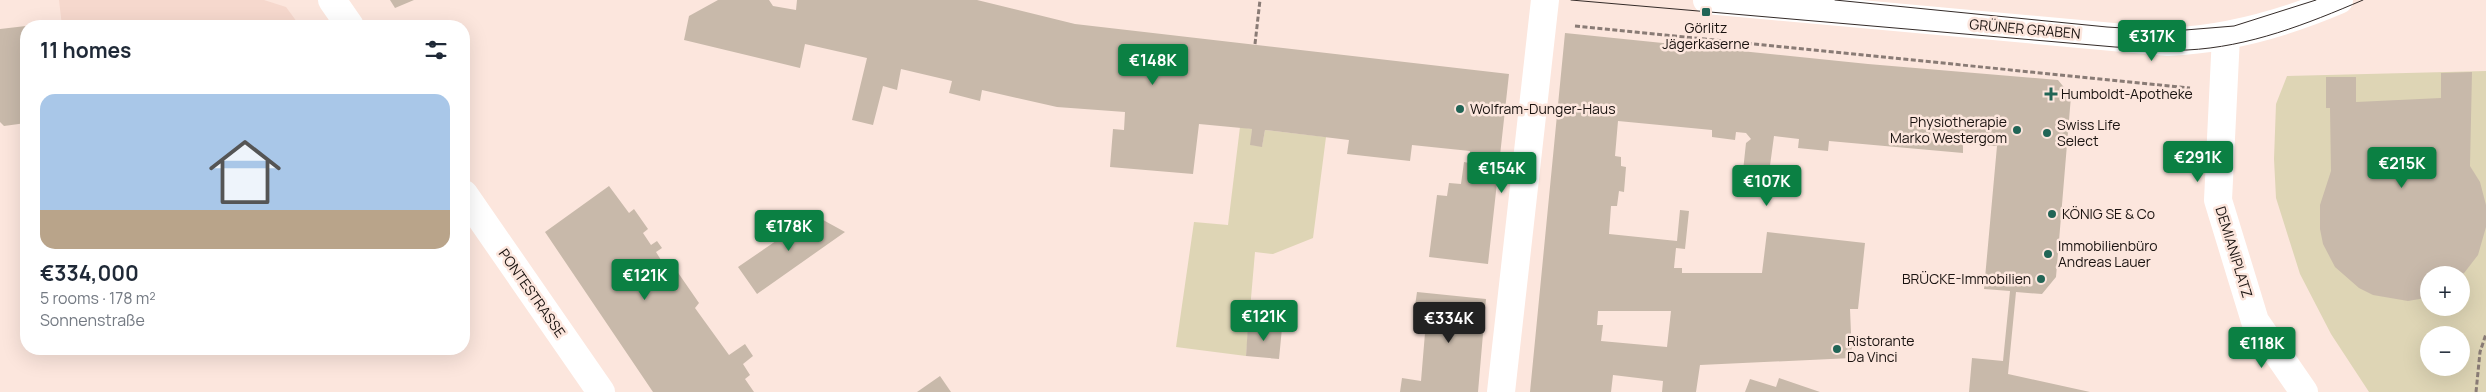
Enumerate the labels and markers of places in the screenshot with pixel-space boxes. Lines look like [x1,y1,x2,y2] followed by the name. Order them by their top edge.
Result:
[1700,6,1712,18] marker: Görlitz Jägerkaserne
[1662,18,1750,53] place label: Görlitz Jägerkaserne
[2117,20,2187,62] pin: €317K
[1118,44,1188,86] pin: €148K
[2061,84,2193,103] place label: Humboldt-Apotheke
[2045,88,2057,100] marker: Humboldt-Apotheke
[1470,99,1616,118] place label: Wolfram-Dunger-Haus
[1454,103,1466,115] marker: Wolfram-Dunger-Haus
[1890,112,2007,147] place label: Physiotherapie Marko Westergom
[2057,115,2120,150] place label: Swiss Life Select
[2011,124,2023,136] marker: Physiotherapie Marko Westergom
[2041,127,2053,139] marker: Swiss Life Select
[2163,140,2233,183] pin: €291K
[2367,146,2437,189] pin: €215K
[1467,152,1537,194] pin: €154K
[1732,164,1802,207] pin: €107K
[2062,204,2155,223] place label: KÖNIG SE & Co
[2046,208,2058,220] marker: KÖNIG SE & Co
[754,210,824,252] pin: €178K
[2058,236,2157,271] place label: Immobilienbüro Andreas Lauer
[2042,248,2054,260] marker: Immobilienbüro Andreas Lauer
[610,258,680,301] pin: €121K
[1902,269,2031,288] place label: BRÜCKE-Immobilien
[2035,273,2047,285] marker: BRÜCKE-Immobilien
[1229,300,1299,342] pin: €121K
[1414,302,1484,344] pin: €334K
[2227,326,2297,369] pin: €118K
[1847,331,1914,366] place label: Ristorante Da Vinci
[1831,343,1843,355] marker: Ristorante Da Vinci

